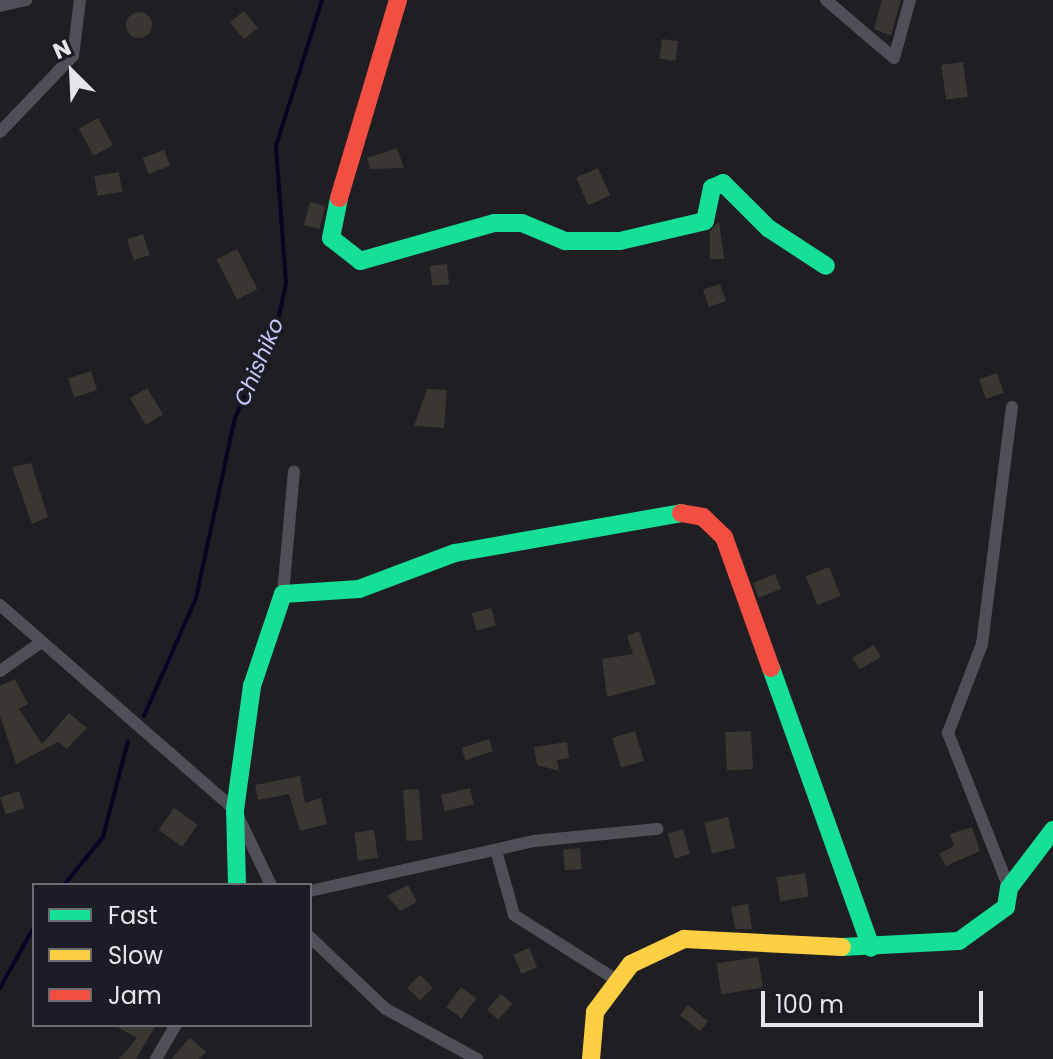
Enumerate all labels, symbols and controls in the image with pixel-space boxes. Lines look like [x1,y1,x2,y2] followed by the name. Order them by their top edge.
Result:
[32,32,112,112] north arrow
[48,32,76,67] text: N
[229,314,289,410] water label: Chishiko
[32,883,312,1027] legend
[108,899,158,932] text: Fast
[108,939,163,972] text: Slow
[765,975,987,1025] scale bar
[108,979,162,1012] text: Jam
[775,988,844,1021] text: 100 m

